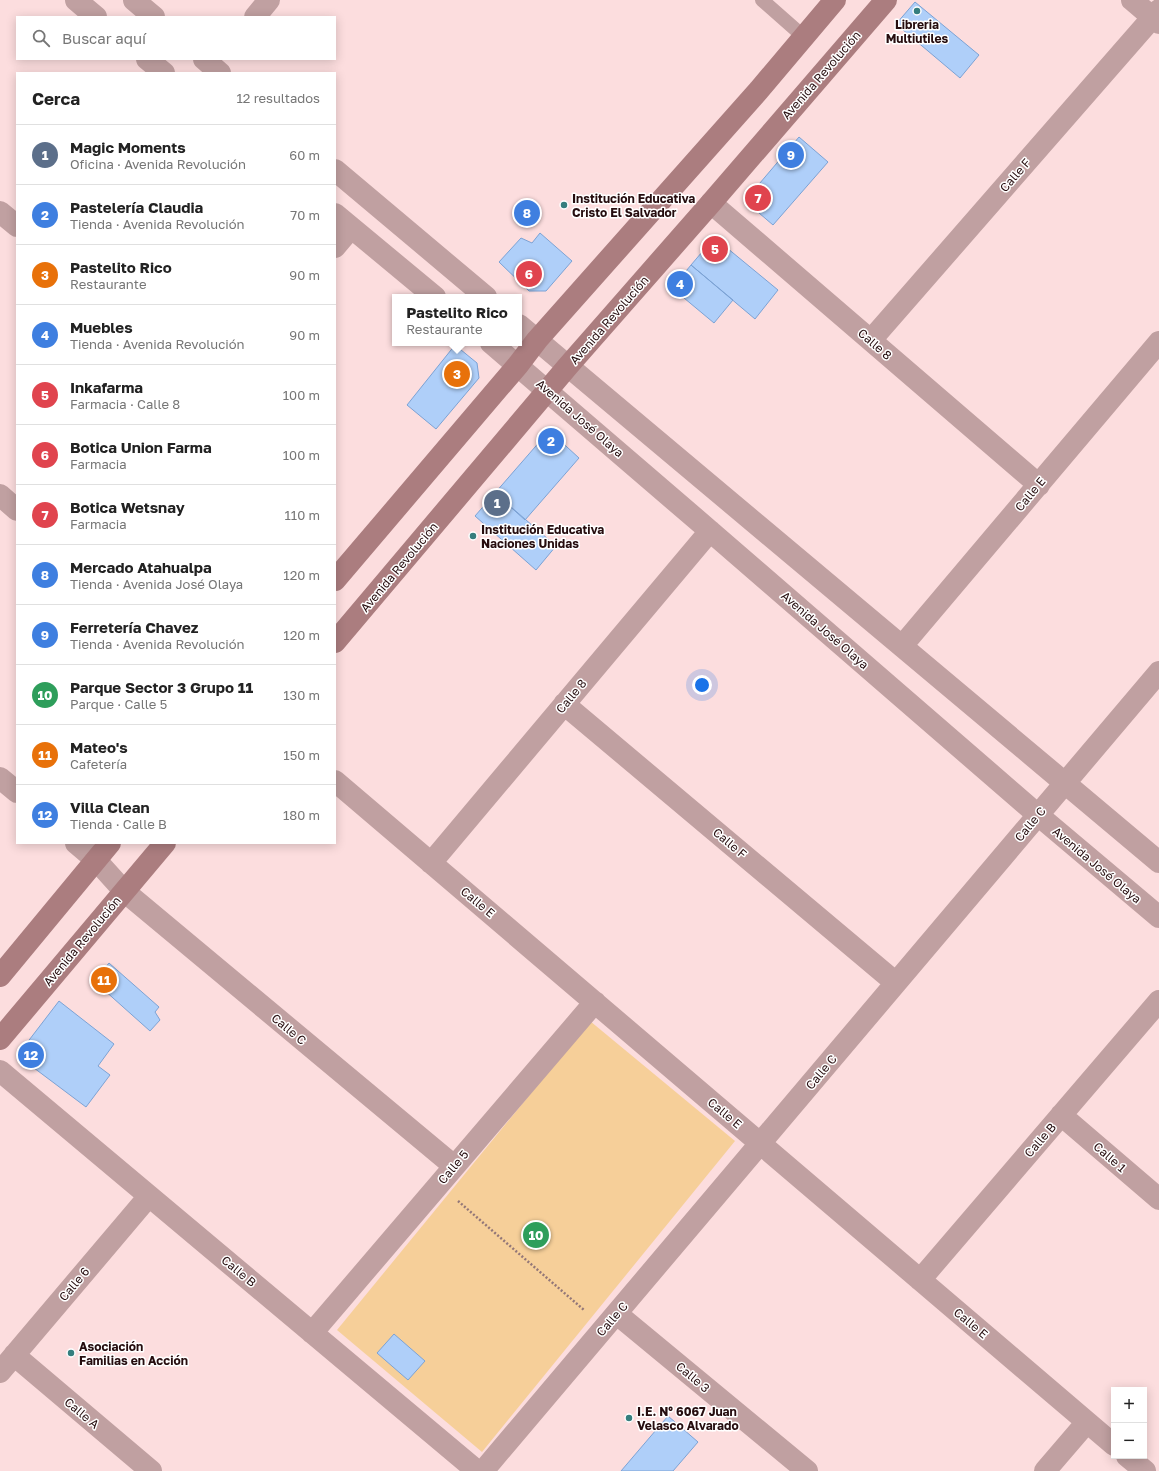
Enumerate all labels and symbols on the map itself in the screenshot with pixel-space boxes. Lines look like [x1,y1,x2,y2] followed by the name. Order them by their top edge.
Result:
[912,6,922,16] marker: Libreria Multiutiles
[886,17,949,46] place label: Libreria Multiutiles
[778,28,864,122] street label: Avenida Revolución
[778,140,804,170] pin: 9
[996,155,1034,195] street label: Calle F
[745,183,771,213] pin: 7
[572,191,695,220] place label: Institución Educativa Cristo El Salvador
[514,198,540,228] pin: 8
[559,200,569,210] marker: Institución Educativa Cristo El Salvador
[702,234,728,264] pin: 5
[516,259,542,289] pin: 6
[667,269,693,299] pin: 4
[566,273,652,367] street label: Avenida Revolución
[855,325,895,363] street label: Calle 8
[444,359,470,389] pin: 3
[533,376,627,460] street label: Avenida José Olaya
[538,426,564,456] pin: 2
[1011,474,1049,514] street label: Calle E
[484,488,510,518] pin: 1
[357,519,441,615] street label: Avenida Revolución
[481,522,604,551] place label: Institución Educativa Naciones Unidas
[468,531,478,541] marker: Institución Educativa Naciones Unidas
[778,588,872,672] street label: Avenida José Olaya
[692,675,712,695] your location
[552,676,590,716] street label: Calle 8
[1011,804,1049,844] street label: Calle C
[1050,824,1144,906] street label: Avenida José Olaya
[710,825,750,861] street label: Calle F
[458,883,498,921] street label: Calle E
[40,893,124,989] street label: Avenida Revolución
[91,965,117,995] pin: 11
[269,1010,309,1048] street label: Calle C
[18,1040,44,1070] pin: 12
[802,1052,840,1092] street label: Calle C
[705,1094,745,1132] street label: Calle E
[1021,1120,1059,1160] street label: Calle B
[1091,1139,1130,1175] street label: Calle 1
[435,1147,471,1187] street label: Calle 5
[523,1220,549,1250] pin: 10
[219,1252,259,1290] street label: Calle B
[55,1264,93,1304] street label: Calle 6
[593,1299,631,1339] street label: Calle C
[951,1304,991,1342] street label: Calle E
[79,1339,188,1368] place label: Asociación Familias en Acción
[66,1348,76,1358] marker: Asociación Familias en Acción
[673,1359,713,1395] street label: Calle 3
[62,1394,102,1432] street label: Calle A
[637,1404,739,1433] place label: I.E. N° 6067 Juan Velasco Alvarado
[624,1413,634,1423] marker: I.E. N° 6067 Juan Velasco Alvarado

